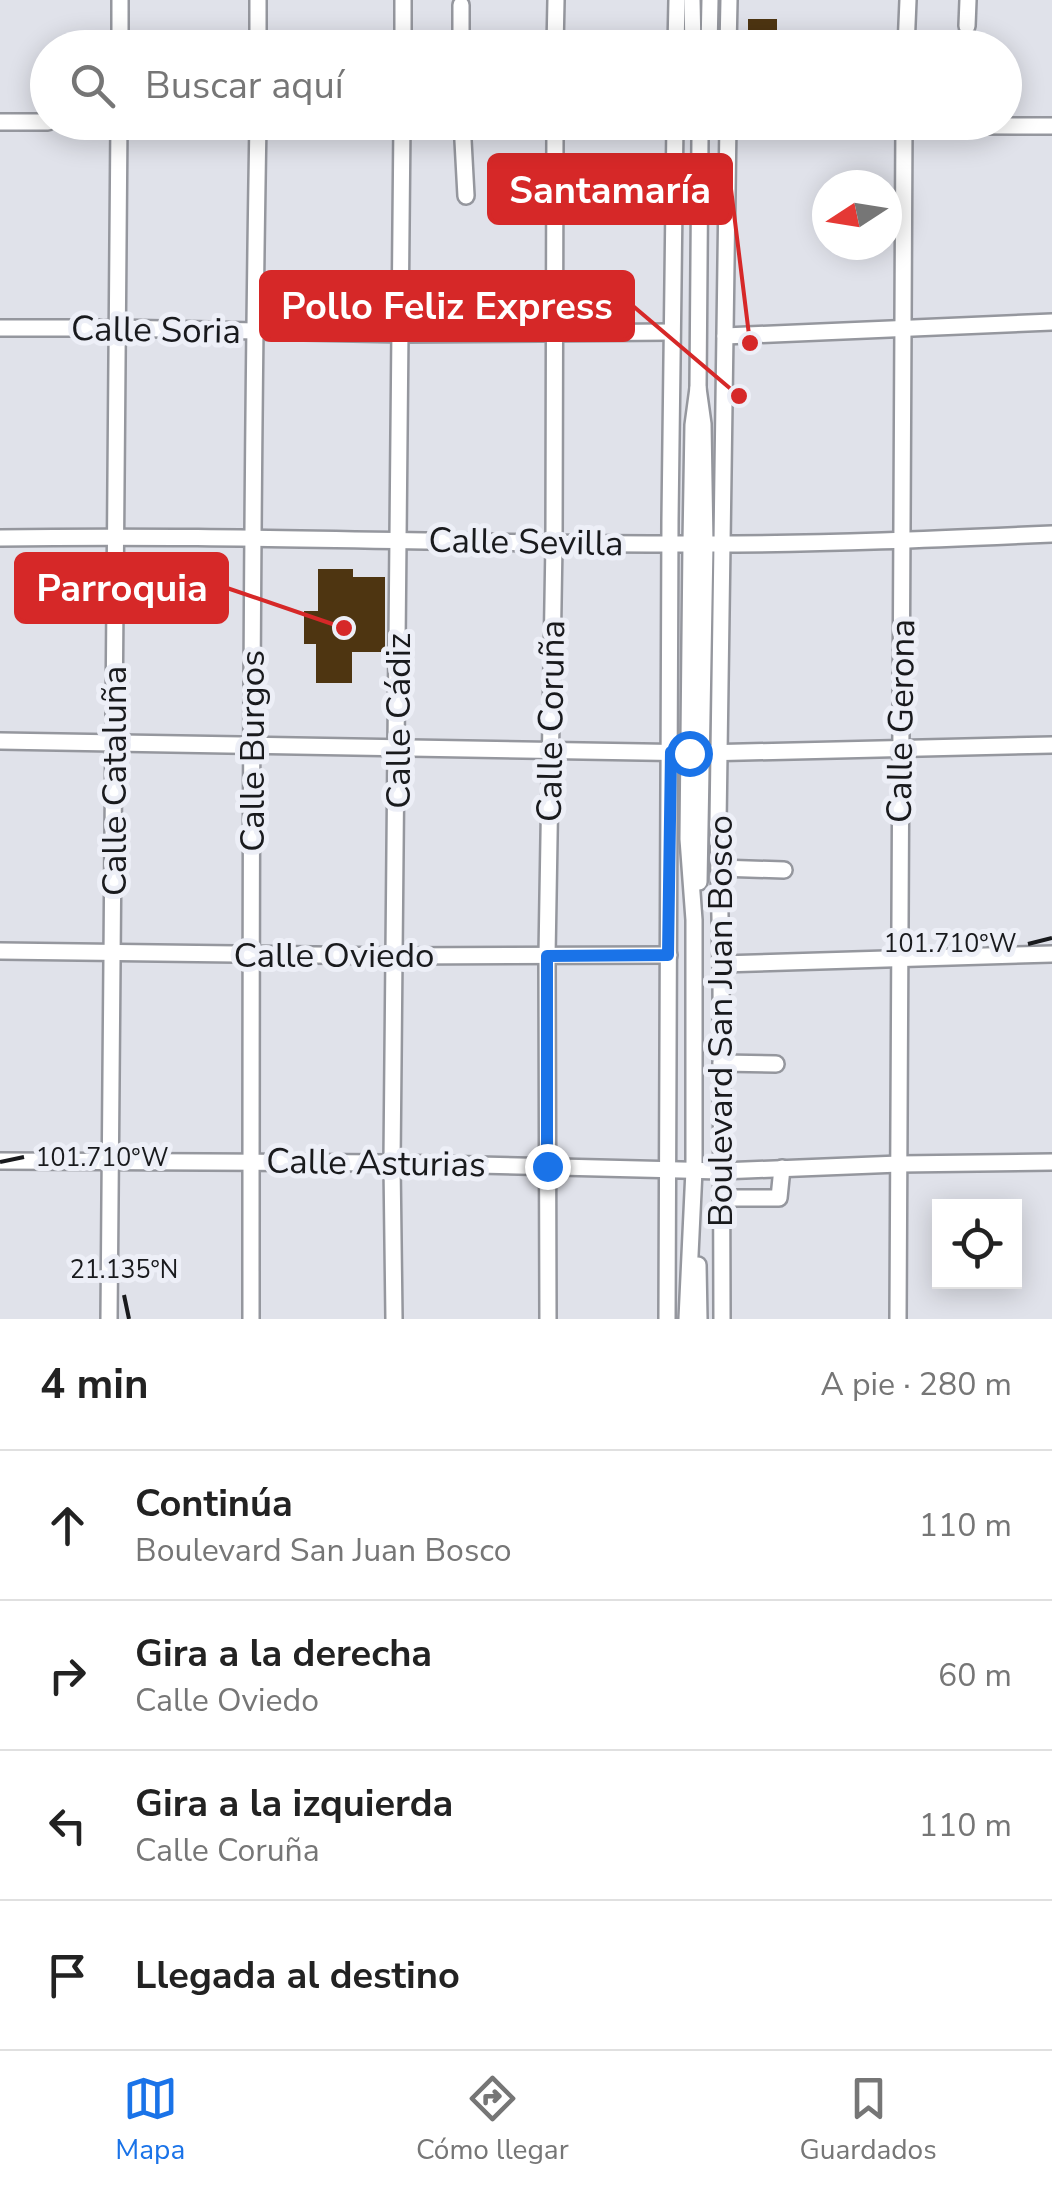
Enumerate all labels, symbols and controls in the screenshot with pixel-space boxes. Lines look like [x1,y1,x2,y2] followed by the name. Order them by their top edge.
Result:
[30,30,1022,140] search box
[65,58,120,113] icon: search
[145,60,344,111] text: Buscar aquí
[489,155,731,223] callout: Santamaría
[509,165,711,216] text: Santamaría
[812,170,902,260] north arrow
[261,272,633,340] callout: Pollo Feliz Express
[281,281,613,332] text: Pollo Feliz Express
[71,305,241,355] street label: Calle Soria
[428,517,624,567] street label: Calle Sevilla
[16,554,227,622] callout: Parroquia
[36,563,208,614] text: Parroquia
[876,619,926,823] street label: Calle Gerona
[526,620,576,822] street label: Calle Coruña
[375,633,422,809] street label: Calle Cádiz
[229,650,276,852] street label: Calle Burgos
[91,666,138,896] street label: Calle Cataluña
[667,731,713,777] route start
[697,815,744,1227] street label: Boulevard San Juan Bosco
[884,927,1016,961] text: 101.710°W
[233,932,435,979] street label: Calle Oviedo
[266,1138,486,1188] street label: Calle Asturias
[36,1141,168,1175] text: 101.710°W
[525,1144,571,1190] route end
[932,1199,1022,1289] map controls
[932,1199,1022,1289] button: locate
[70,1253,178,1287] text: 21.135°N
[40,1356,149,1413] text: 4 min
[820,1363,1012,1406] text: A pie · 280 m
[135,1478,293,1529] text: Continúa
[40,1498,95,1553] icon: ahead
[919,1504,1012,1547] text: 110 m
[135,1529,512,1572] text: Boulevard San Juan Bosco
[135,1628,432,1679] text: Gira a la derecha
[40,1648,95,1703] icon: right
[938,1654,1012,1697] text: 60 m
[135,1679,319,1722] text: Calle Oviedo
[135,1778,453,1829] text: Gira a la izquierda
[40,1798,95,1853] icon: left
[919,1804,1012,1847] text: 110 m
[135,1829,320,1872] text: Calle Coruña
[40,1948,95,2003] icon: arrive
[135,1950,460,2001] text: Llegada al destino
[115,2071,185,2169] tab: Mapa
[416,2071,569,2169] tab: Cómo llegar
[799,2071,937,2169] tab: Guardados

